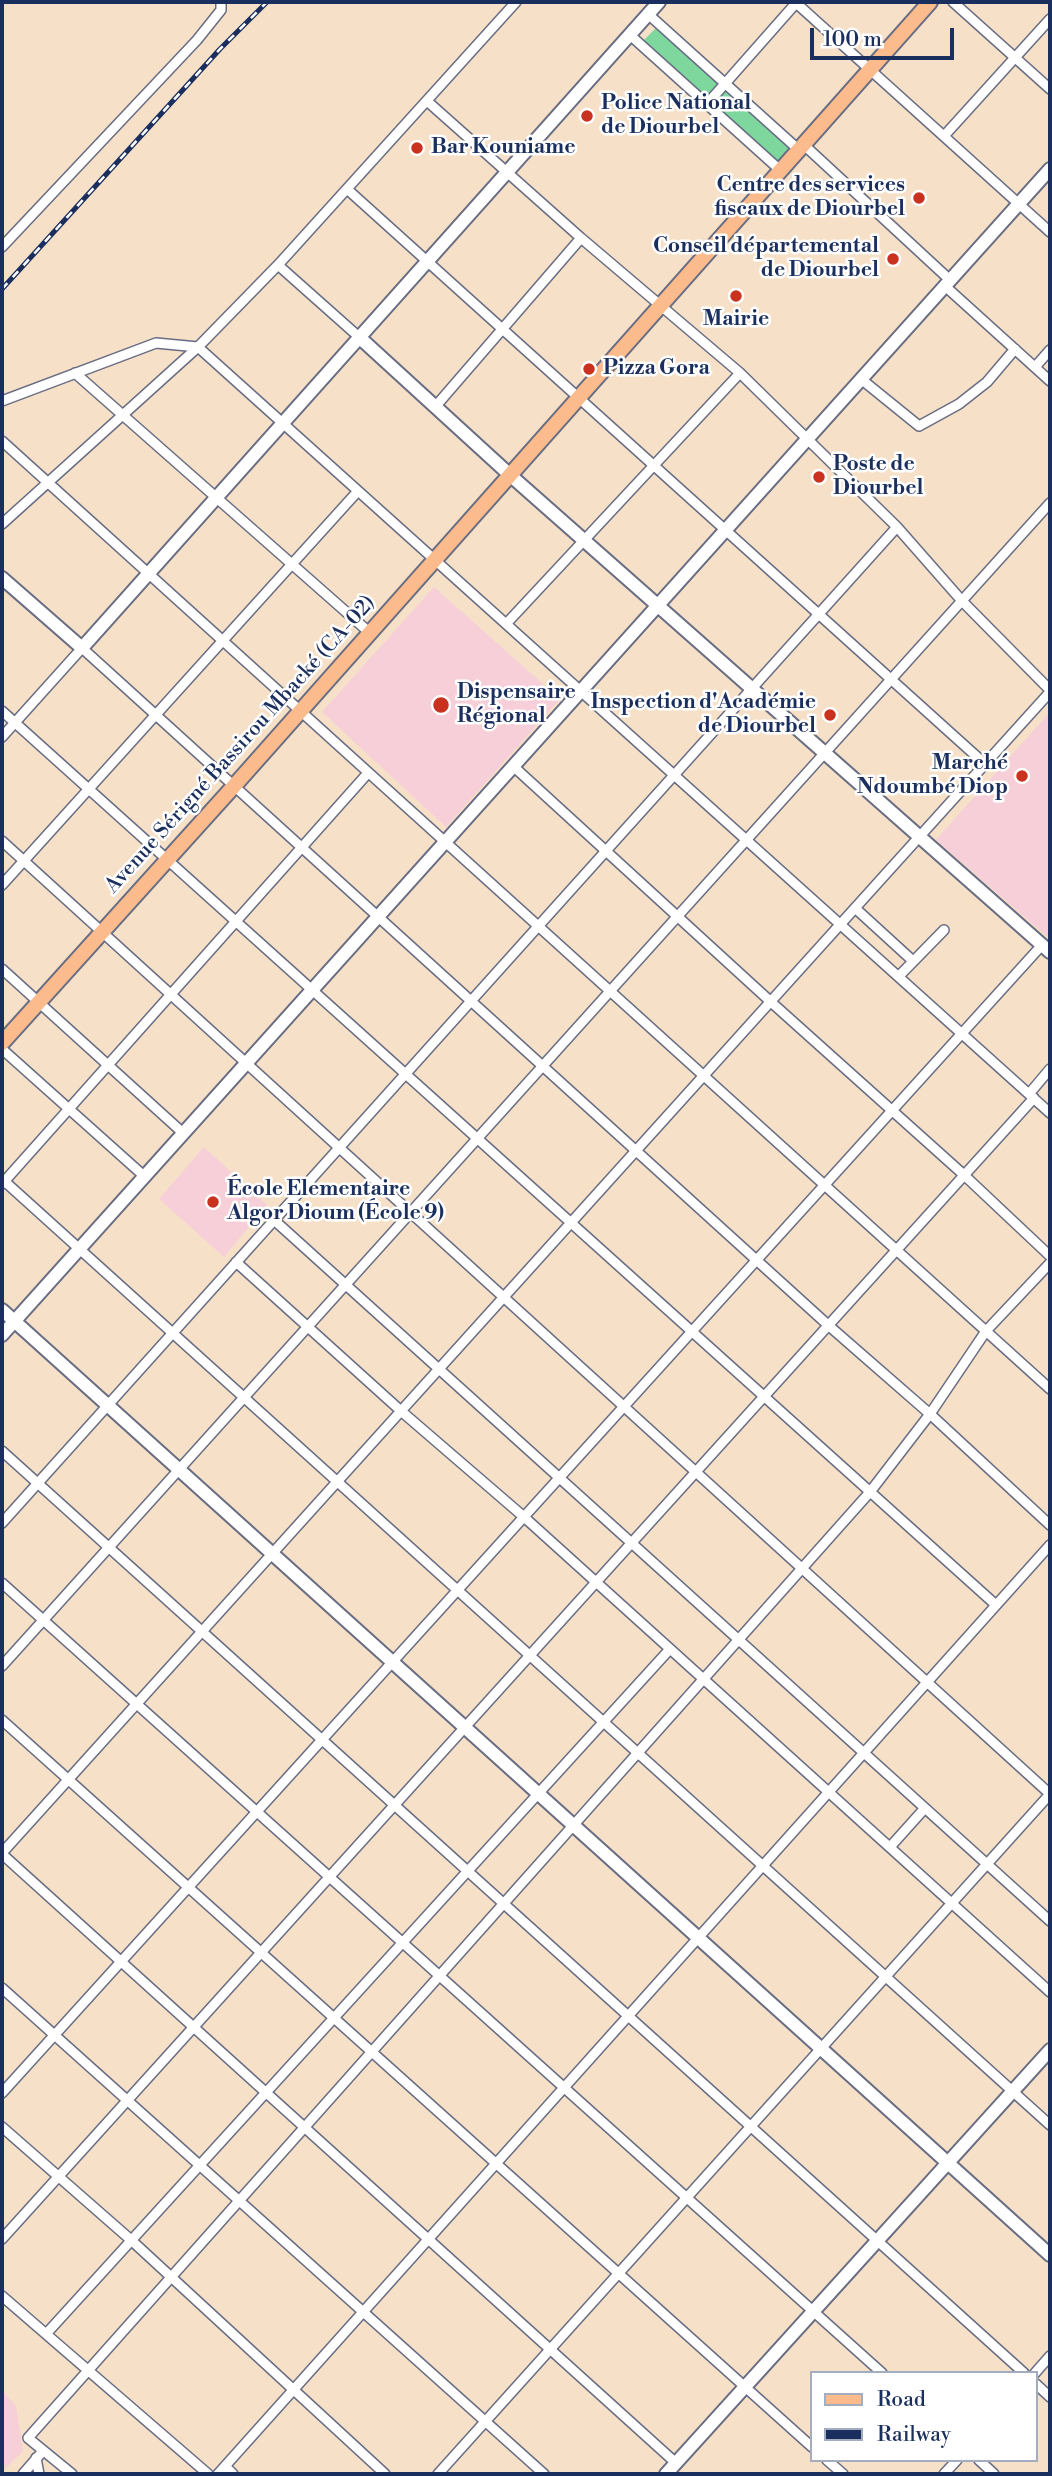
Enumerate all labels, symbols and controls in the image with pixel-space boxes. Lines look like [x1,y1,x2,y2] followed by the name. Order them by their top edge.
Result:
[814,14,958,58] scale bar
[823,27,882,53] text: 100 m
[601,91,751,141] place label: Police National de Diourbel
[579,108,595,124] marker: Police National de Diourbel
[431,135,575,161] place label: Bar Kouniame
[409,140,425,156] marker: Bar Kouniame
[714,173,905,223] place label: Centre des services fiscaux de Diourbel
[911,190,927,206] marker: Centre des services fiscaux de Diourbel
[653,234,879,284] place label: Conseil départemental de Diourbel
[885,251,901,267] marker: Conseil départemental de Diourbel
[728,288,744,304] marker: Mairie
[703,307,769,333] place label: Mairie
[603,356,710,382] place label: Pizza Gora
[581,361,597,377] marker: Pizza Gora
[833,452,923,502] place label: Poste de Diourbel
[811,469,827,485] marker: Poste de Diourbel
[100,591,382,899] street label: Avenue Sérigné Bassirou Mbacké (CA-02)
[457,680,576,730] place label: Dispensaire Régional
[591,690,816,740] place label: Inspection d'Académie de Diourbel
[431,695,451,715] marker: Dispensaire Régional
[822,707,838,723] marker: Inspection d'Académie de Diourbel
[857,751,1008,801] place label: Marché Ndoumbé Diop
[1014,768,1030,784] marker: Marché Ndoumbé Diop
[227,1177,444,1227] place label: École Elementaire Algor Dioum (École 9)
[205,1194,221,1210] marker: École Elementaire Algor Dioum (École 9)
[810,2371,1038,2462] legend
[877,2387,926,2413] text: Road
[877,2422,951,2448] text: Railway

